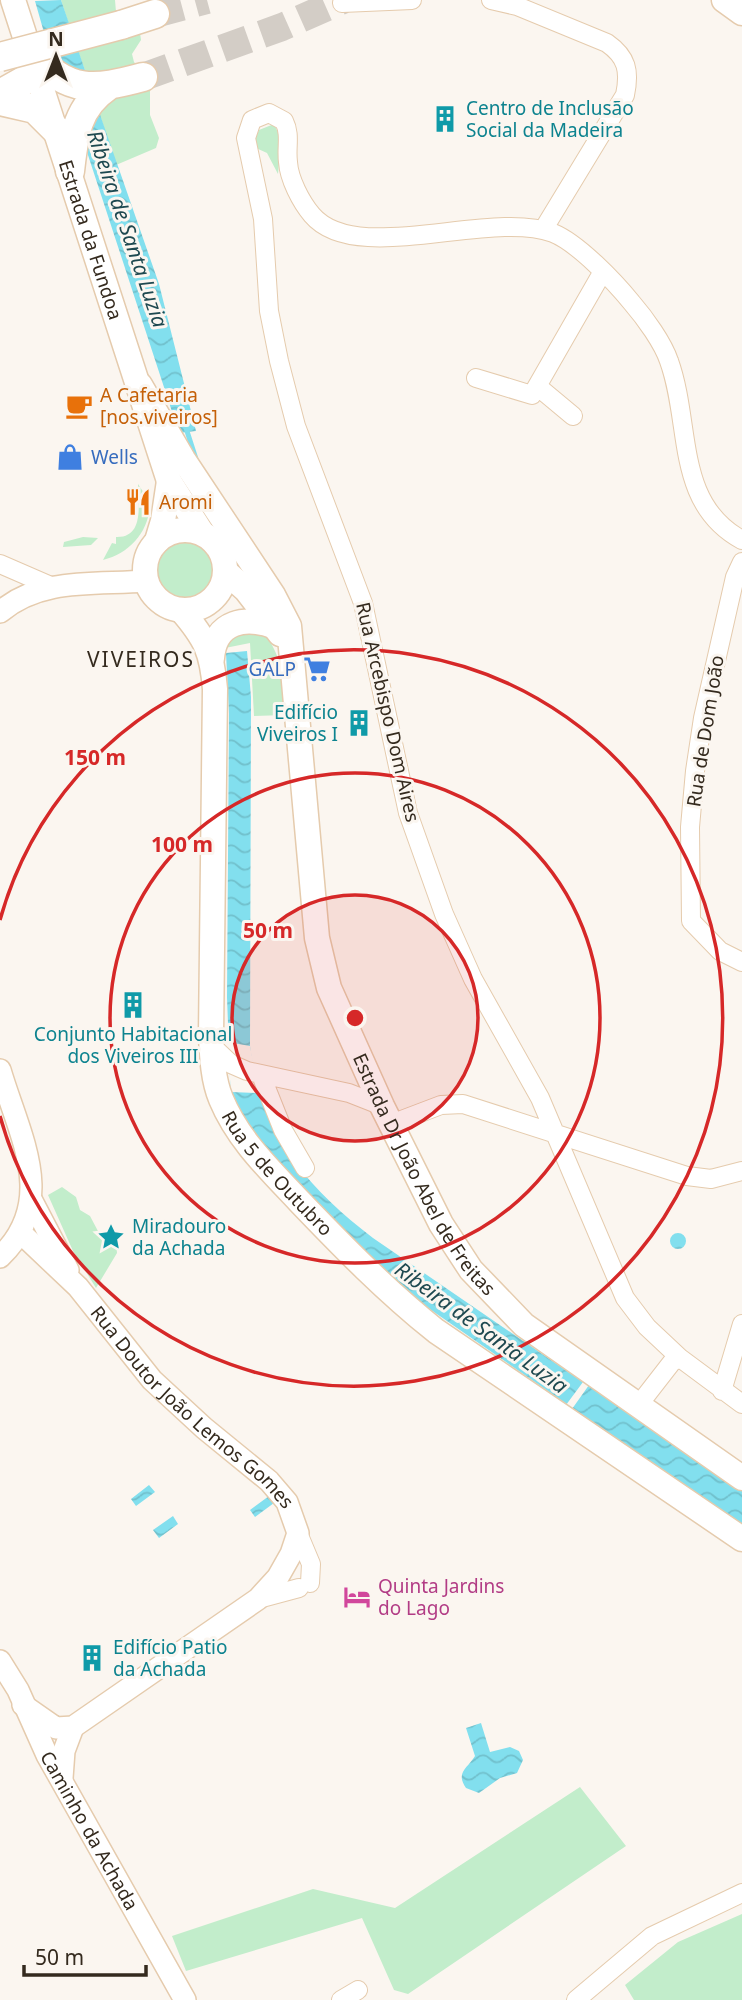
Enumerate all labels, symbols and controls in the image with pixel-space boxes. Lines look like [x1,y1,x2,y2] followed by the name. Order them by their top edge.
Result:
[21,21,91,91] north arrow
[48,26,64,52] text: N
[466,95,634,143] place label: Centro de Inclusão Social da Madeira
[430,104,460,134] building icon: Centro de Inclusão Social da Madeira
[81,126,175,331] water label: Ribeira de Santa Luzia
[53,156,129,323] street label: Estrada da Fundoa
[100,382,218,430] place label: A Cafetaria [nos.viveiros]
[64,391,94,421] cafe icon: A Cafetaria [nos.viveiros]
[55,442,85,472] shop icon: Wells
[91,444,138,470] place label: Wells
[123,487,153,517] restaurant icon: Aromi
[159,489,213,515] place label: Aromi
[350,600,426,824] street label: Rua Arcebispo Dom Aires
[87,645,195,673] district label: VIVEIROS
[680,653,730,809] street label: Rua de Dom João
[302,654,332,684] supermarket icon: GALP
[249,656,296,682] place label: GALP
[257,699,338,747] place label: Edifício Viveiros I
[344,708,374,738] building icon: Edifício Viveiros I
[64,743,126,771] text: 150 m
[151,830,213,858] text: 100 m
[243,916,293,944] text: 50 m
[118,990,148,1020] building icon: Conjunto Habitacional dos Viveiros III
[343,1006,367,1030] centre of rings
[34,1021,232,1069] place label: Conjunto Habitacional dos Viveiros III
[347,1049,502,1301] street label: Estrada Dr João Abel de Freitas
[216,1106,339,1242] street label: Rua 5 de Outubro
[132,1213,226,1261] place label: Miradouro da Achada
[96,1222,126,1252] place icon: Miradouro da Achada
[390,1255,574,1399] water label: Ribeira de Santa Luzia
[85,1300,300,1514] street label: Rua Doutor João Lemos Gomes
[378,1573,504,1621] place label: Quinta Jardins do Lago
[342,1582,372,1612] hotel icon: Quinta Jardins do Lago
[113,1634,227,1682] place label: Edifício Patio da Achada
[77,1643,107,1673] building icon: Edifício Patio da Achada
[34,1746,145,1915] street label: Caminho da Achada
[24,1934,147,1978] scale bar
[35,1943,84,1971] text: 50 m

